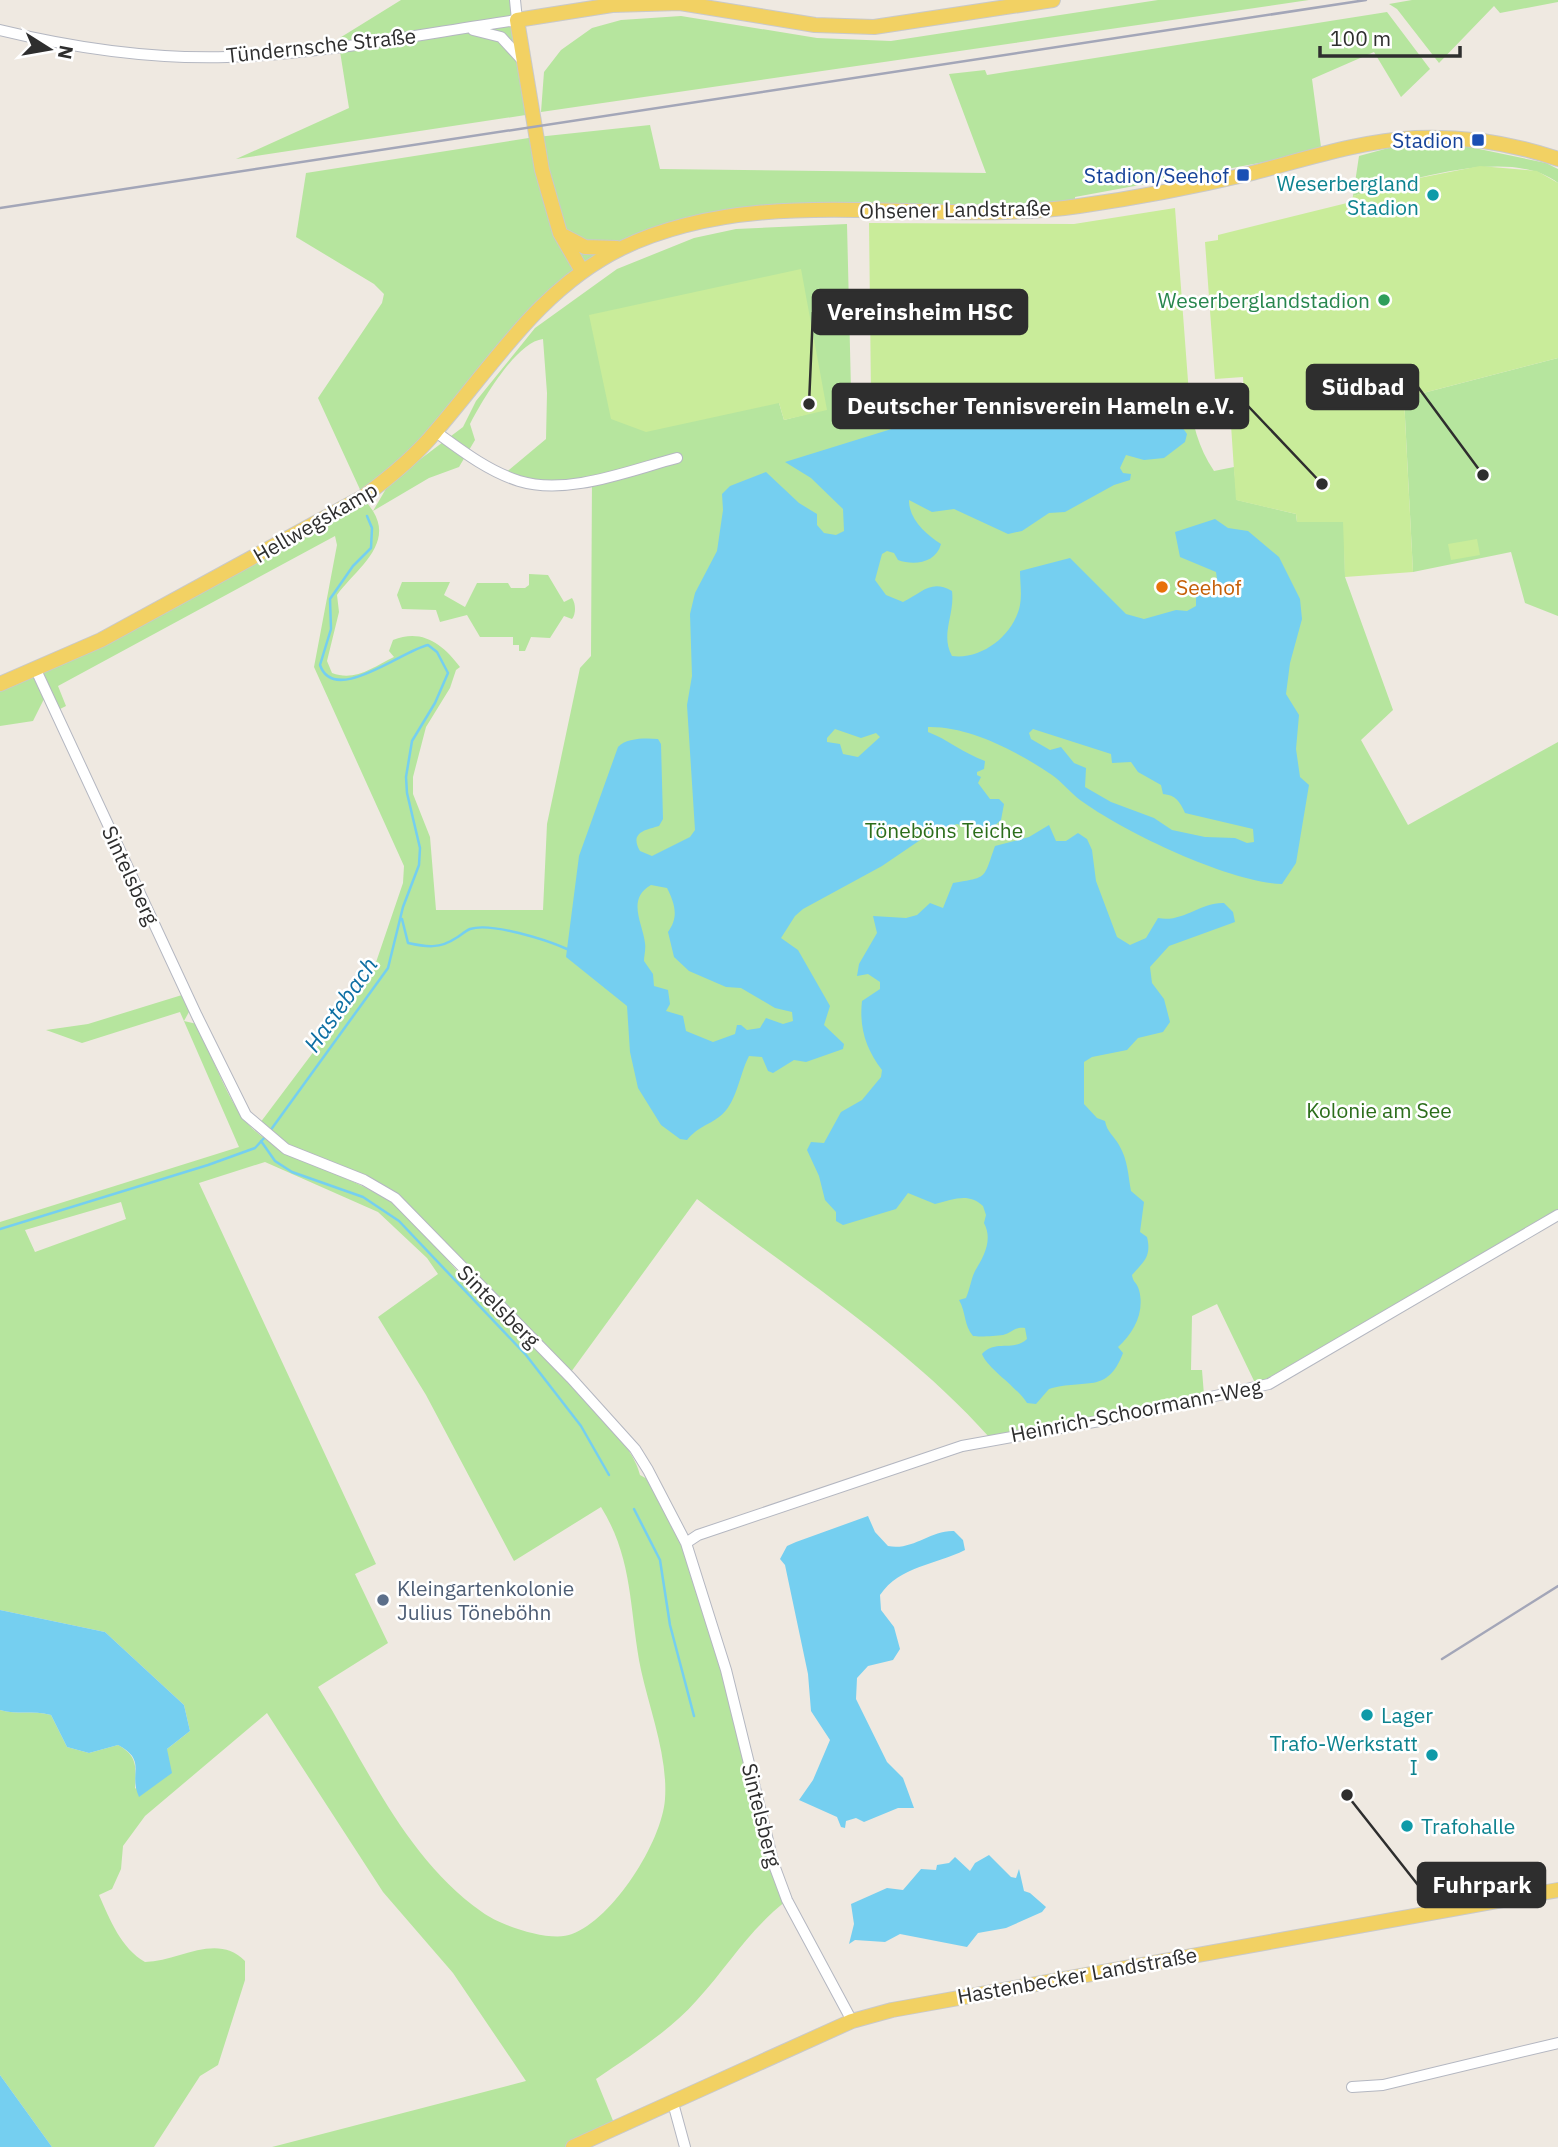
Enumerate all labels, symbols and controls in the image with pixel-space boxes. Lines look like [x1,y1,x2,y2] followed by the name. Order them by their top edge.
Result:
[14,14,84,84] north arrow
[1320,14,1460,58] scale bar
[225,21,417,69] street label: Tündernsche Straße
[1330,24,1391,52] text: 100 m
[53,43,79,61] text: N
[1392,126,1464,154] place label: Stadion
[1470,132,1486,148] marker: Stadion
[1084,161,1229,189] place label: Stadion/Seehof
[1235,167,1251,183] marker: Stadion/Seehof
[1277,169,1419,221] place label: Weserbergland Stadion
[1425,187,1441,203] marker: Weserbergland Stadion
[859,193,1051,225] street label: Ohsener Landstraße
[1158,286,1370,314] place label: Weserberglandstadion
[813,290,1027,334] callout: Vereinsheim HSC
[1376,292,1392,308] marker: Weserberglandstadion
[827,296,1013,326] text: Vereinsheim HSC
[1307,365,1418,409] callout: Südbad
[1321,371,1405,401] text: Südbad
[833,384,1248,428] callout: Deutscher Tennisverein Hameln e.V.
[847,390,1235,420] text: Deutscher Tennisverein Hameln e.V.
[248,475,382,569] street label: Hellwegskamp
[1176,573,1242,601] place label: Seehof
[1154,579,1170,595] marker: Seehof
[865,816,1023,844] park label: Töneböns Teiche
[96,821,166,929] street label: Sintelsberg
[296,951,384,1057] water label: Hastebach
[1306,1096,1452,1124] park label: Kolonie am See
[452,1259,546,1353] street label: Sintelsberg
[1008,1372,1264,1448] street label: Heinrich-Schoormann-Weg
[397,1574,574,1626] place label: Kleingartenkolonie Julius Töneböhn
[375,1592,391,1608] marker: Kleingartenkolonie Julius Töneböhn
[1381,1701,1433,1729] place label: Lager
[1359,1707,1375,1723] marker: Lager
[1270,1729,1418,1781] place label: Trafo-Werkstatt I
[1424,1747,1440,1763] marker: Trafo-Werkstatt I
[736,1760,788,1870] street label: Sintelsberg
[1421,1812,1515,1840] place label: Trafohalle
[1399,1818,1415,1834] marker: Trafohalle
[1418,1863,1545,1907] callout: Fuhrpark
[1432,1869,1532,1899] text: Fuhrpark
[955,1940,1199,2010] street label: Hastenbecker Landstraße

